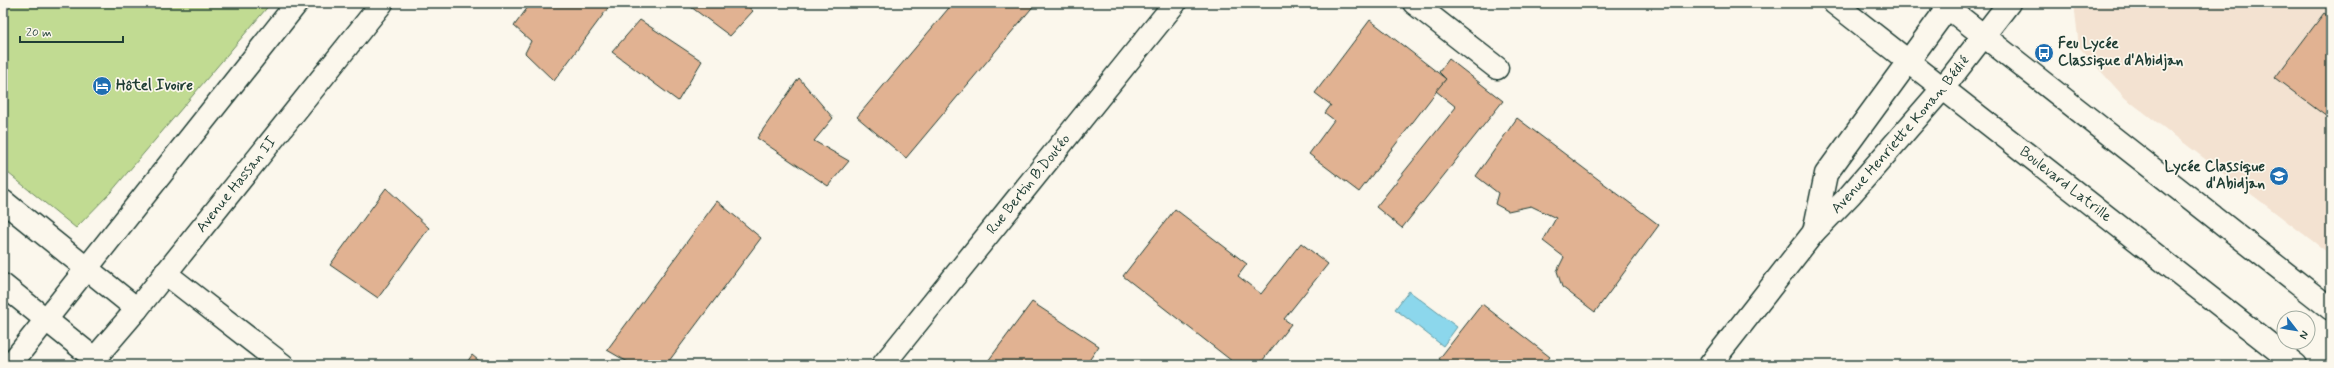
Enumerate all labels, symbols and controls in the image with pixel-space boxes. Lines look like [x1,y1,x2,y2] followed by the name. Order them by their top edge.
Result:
[20,18,123,44] scale bar
[26,25,52,41] text: 20 m
[2058,34,2184,71] place label: Feu Lycée Classique d'Abidjan
[2033,42,2055,64] bus stop icon: Feu Lycée Classique d'Abidjan
[1827,51,1975,218] street label: Avenue Henriette Konan Bédié
[91,75,113,97] hotel icon: Hôtel Ivoire
[116,76,193,96] place label: Hôtel Ivoire
[982,130,1075,239] street label: Rue Bertin B.Doutéo
[192,132,281,237] street label: Avenue Hassan II
[2015,142,2116,227] street label: Boulevard Latrille
[2164,157,2265,194] place label: Lycée Classique d'Abidjan
[2268,165,2290,187] school or university icon: Lycée Classique d'Abidjan
[2276,310,2316,350] north arrow
[2296,328,2312,341] text: N

